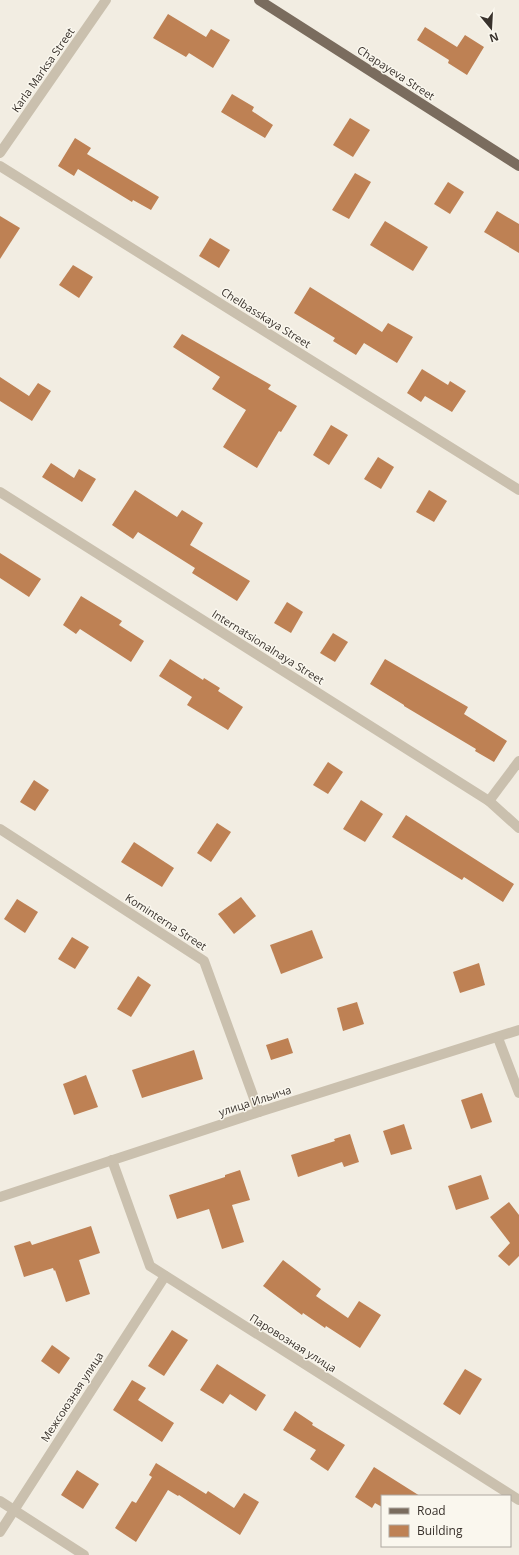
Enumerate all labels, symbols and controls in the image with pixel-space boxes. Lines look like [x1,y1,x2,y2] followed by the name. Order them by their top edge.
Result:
[471,8,511,48] north arrow
[8,24,78,115] street label: Karla Marksa Street
[488,29,501,47] text: N
[355,42,438,103] street label: Chapayeva Street
[219,284,314,351] street label: Chelbasskaya Street
[209,606,327,687] street label: Internatsionalnaya Street
[123,890,210,954] street label: Kominterna Street
[217,1082,293,1119] street label: улица Ильича
[247,1310,339,1375] street label: Паровозная улица
[37,1349,106,1445] street label: Межсоюзная улица
[381,1495,511,1547] legend
[417,1502,446,1519] text: Road
[417,1522,463,1539] text: Building

